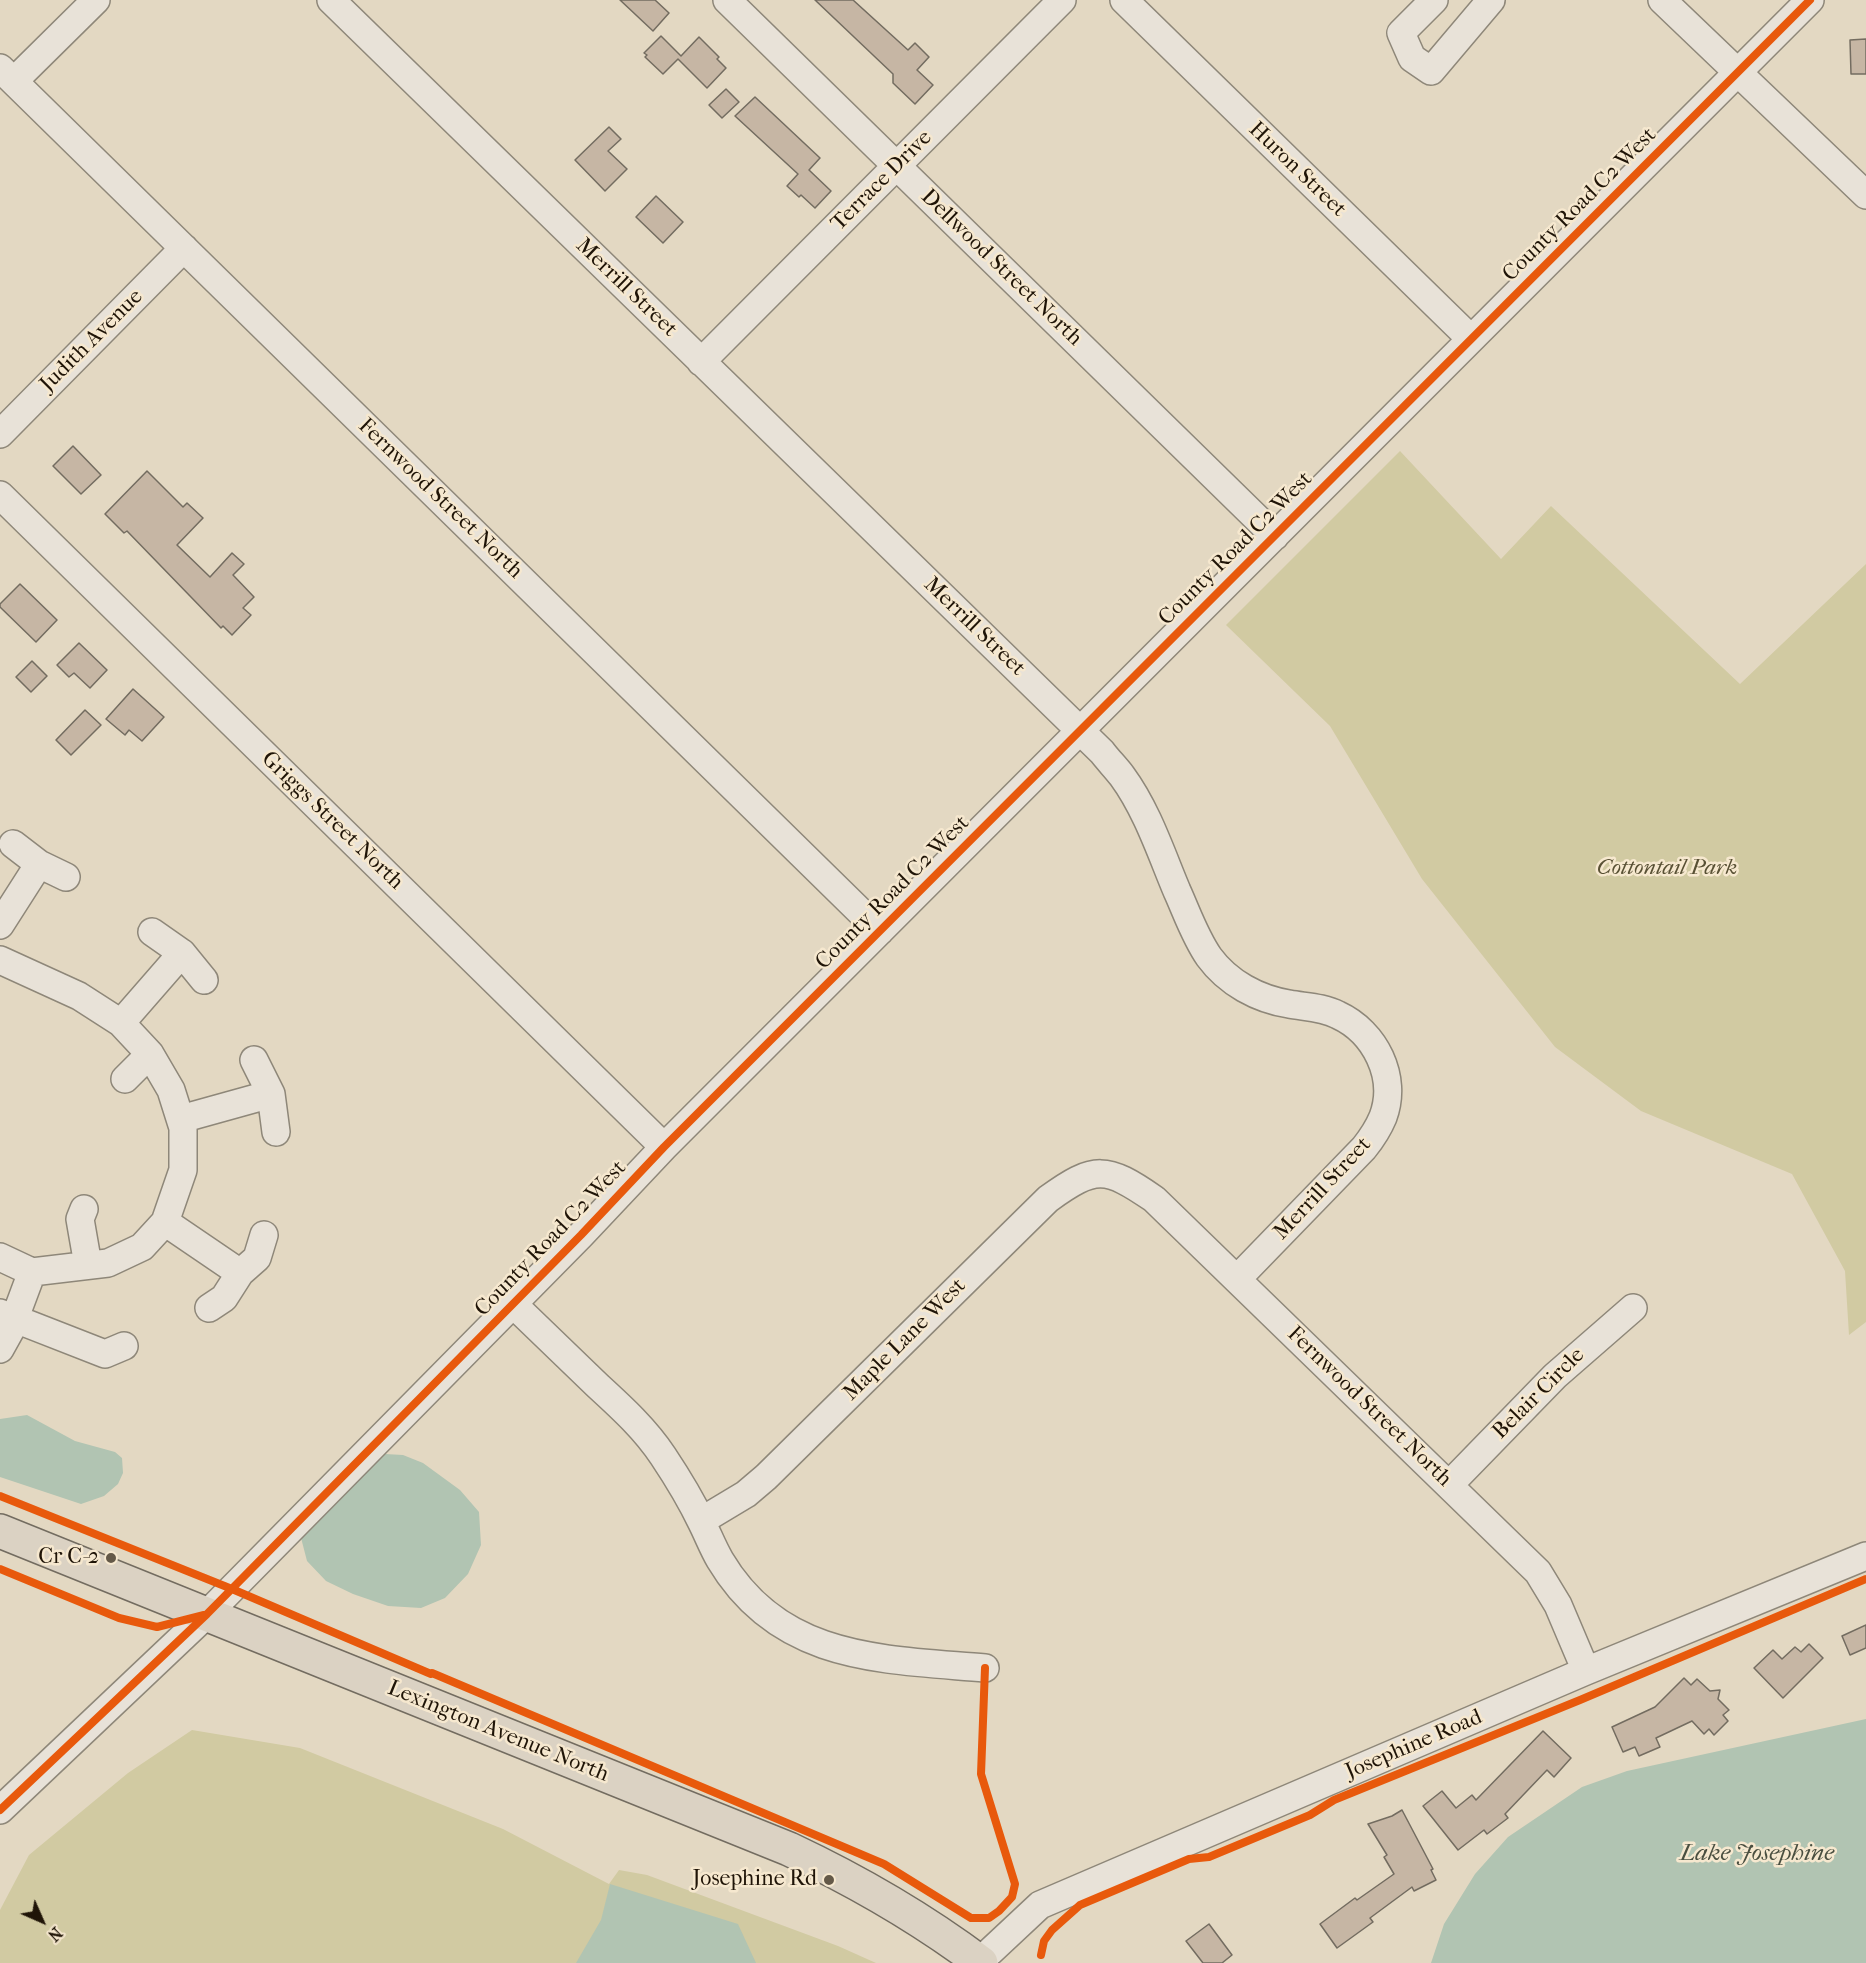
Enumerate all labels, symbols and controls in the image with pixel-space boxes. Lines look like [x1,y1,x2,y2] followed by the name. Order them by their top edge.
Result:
[1243,117,1351,223] street label: Huron Street
[1498,123,1662,287] street label: County Road C2 West
[826,125,938,237] street label: Terrace Drive
[915,184,1087,352] street label: Dellwood Street North
[570,233,682,343] street label: Merrill Street
[35,284,149,398] street label: Judith Avenue
[352,413,528,585] street label: Fernwood Street North
[1154,467,1318,631] street label: County Road C2 West
[918,572,1030,682] street label: Merrill Street
[255,746,409,896] street label: Griggs Street North
[811,811,975,975] street label: County Road C2 West
[1597,856,1737,882] park label: Cottontail Park
[1269,1132,1377,1246] street label: Merrill Street
[470,1156,632,1322] street label: County Road C2 West
[838,1273,972,1407] street label: Maple Lane West
[1281,1321,1457,1493] street label: Fernwood Street North
[1488,1343,1590,1445] street label: Belair Circle
[38,1545,99,1571] place label: Cr C-2
[104,1551,118,1565] marker: Cr C-2
[384,1676,612,1788] street label: Lexington Avenue North
[1342,1704,1486,1786] street label: Josephine Road
[1680,1840,1834,1868] water label: Lake Josephine
[692,1867,817,1893] place label: Josephine Rd
[822,1873,836,1887] marker: Josephine Rd
[12,1891,72,1951] north arrow
[44,1923,66,1945] text: N

